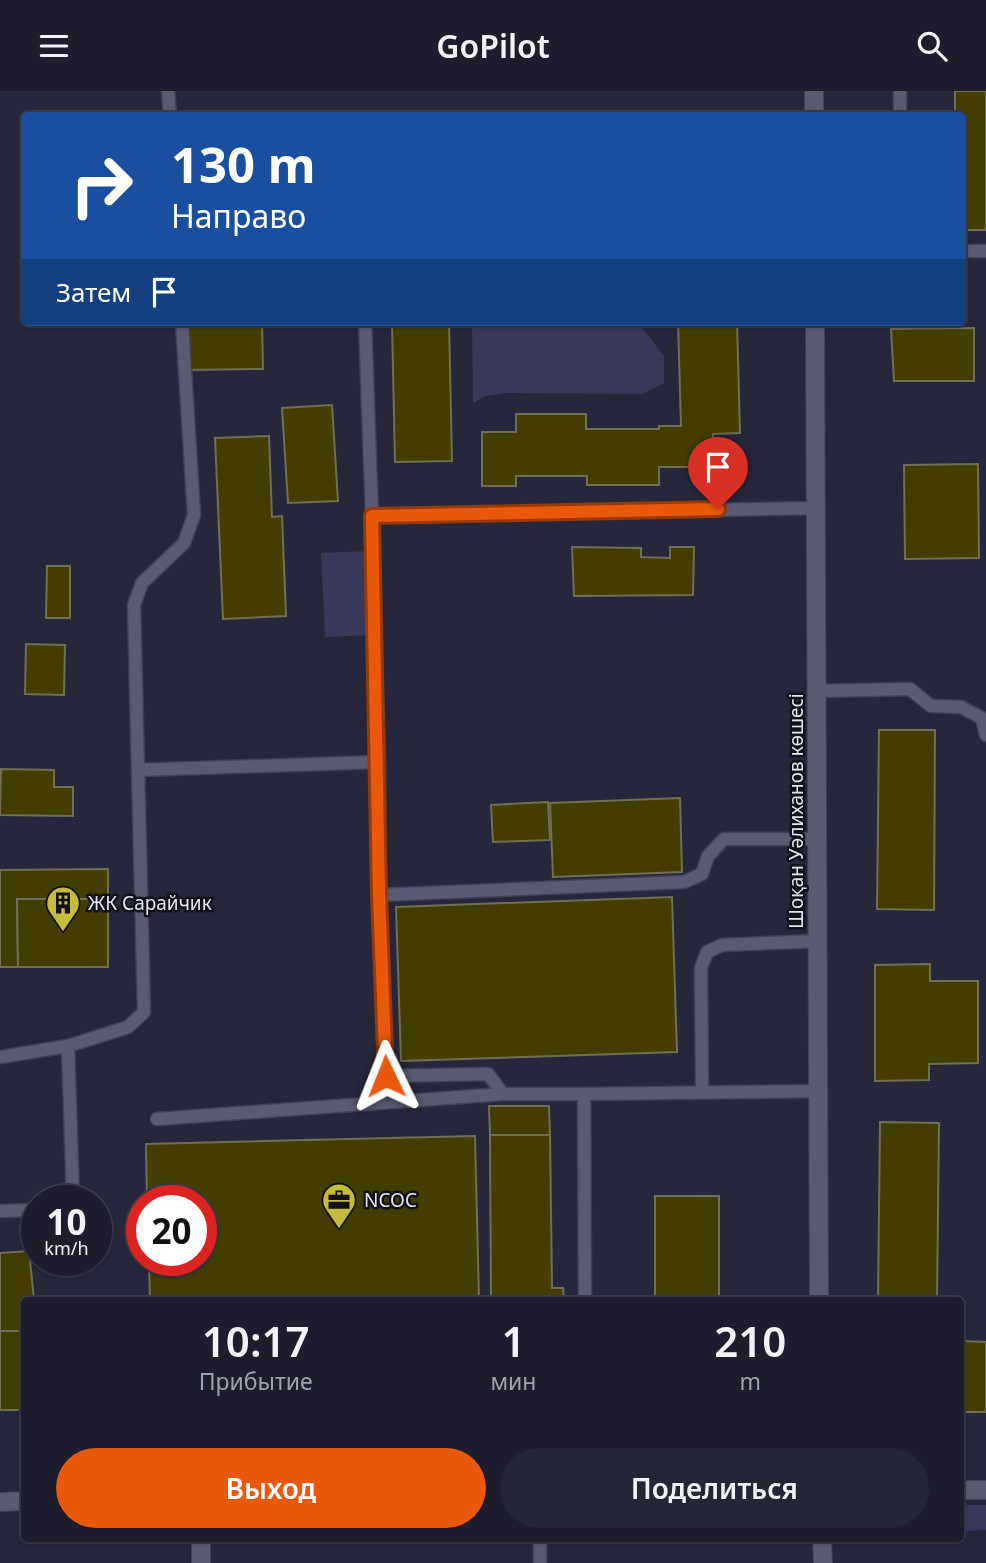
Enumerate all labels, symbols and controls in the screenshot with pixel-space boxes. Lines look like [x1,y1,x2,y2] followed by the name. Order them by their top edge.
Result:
[436,24,550,67] text: GoPilot
[35,27,73,65] icon: menu
[913,27,951,65] icon: search
[171,131,316,197] text: 130 m
[56,140,147,231] icon: right
[171,194,306,237] text: Направо
[145,273,183,311] icon: arrive
[56,274,131,310] text: Затем
[688,437,748,509] pin
[699,448,737,486] icon: arrive
[783,693,809,929] street label: Шоқан Уәлиханов көшесі
[44,884,82,933] building icon: ЖК Сарайчик
[88,890,212,916] place label: ЖК Сарайчик
[349,1039,423,1113] position arrow
[320,1181,358,1230] office icon: NCOC
[126,1185,217,1276] speed limit sign: 20
[364,1187,417,1213] place label: NCOC
[46,1198,87,1245] text: 10
[44,1236,89,1260] text: km/h
[202,1312,310,1369] text: 10:17
[501,1312,525,1369] text: 1
[714,1312,786,1369] text: 210
[199,1365,313,1397] text: Прибытие
[490,1365,536,1397] text: мин
[739,1365,761,1397] text: m
[56,1448,486,1528] button: Выход
[500,1448,929,1528] button: Поделиться

